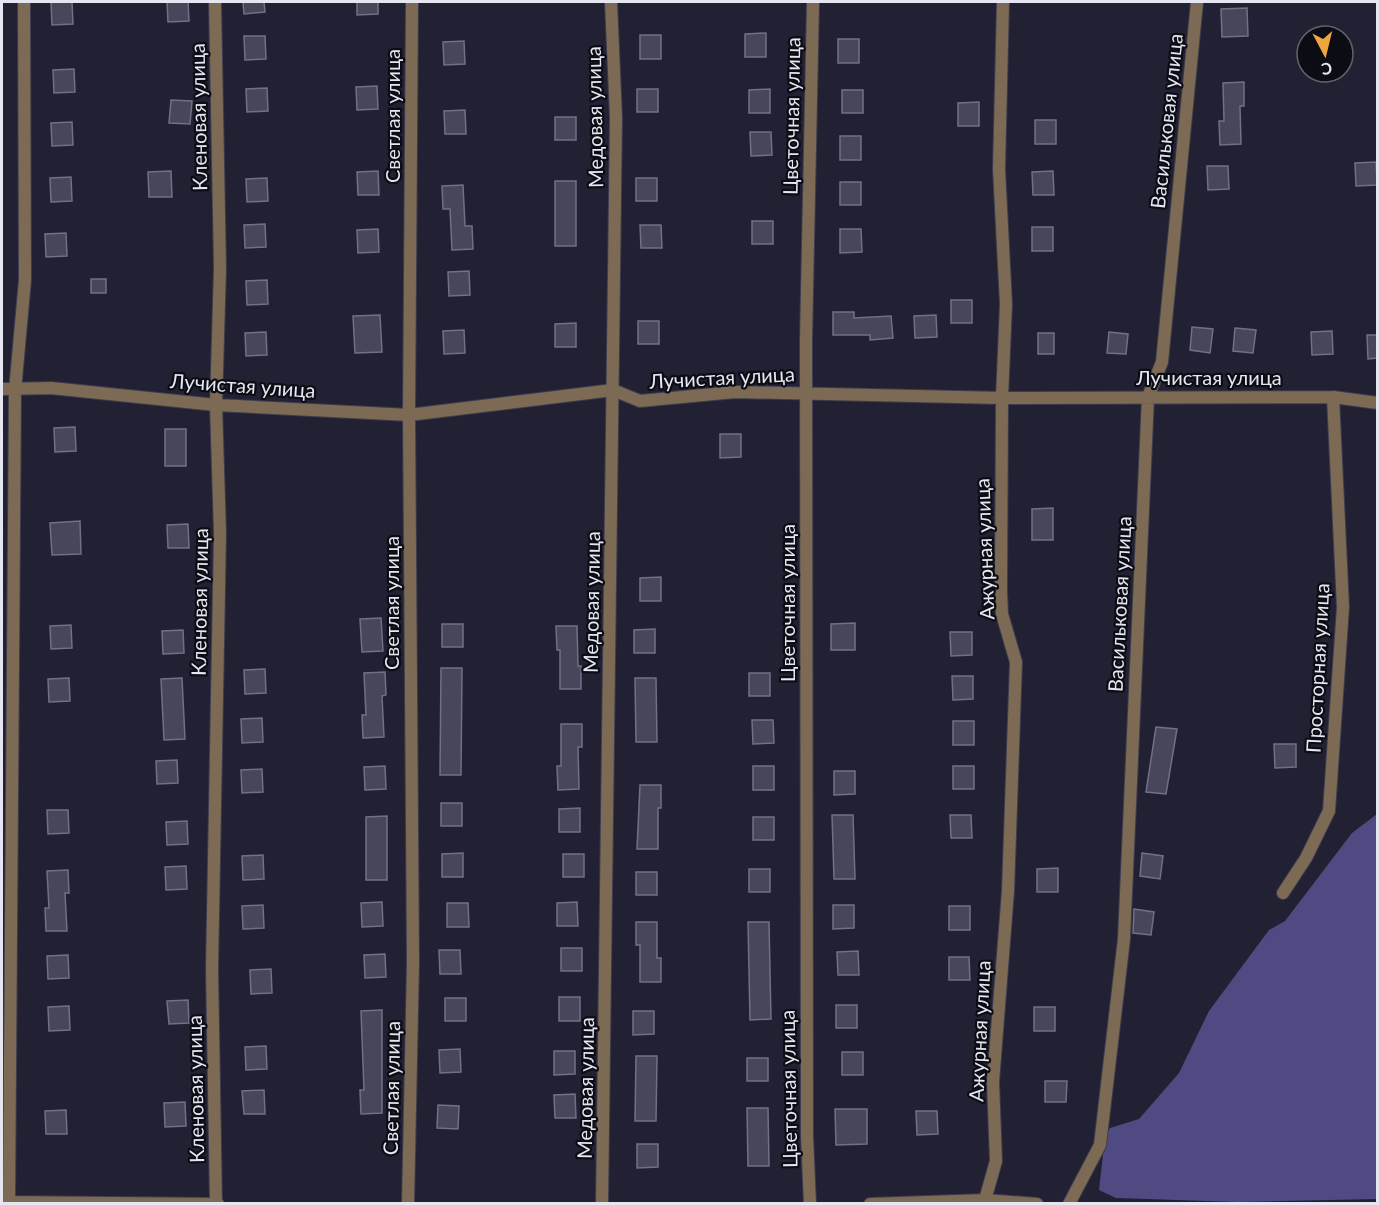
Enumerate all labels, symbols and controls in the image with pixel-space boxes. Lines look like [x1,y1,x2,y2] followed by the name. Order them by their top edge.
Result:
[1295,24,1355,84] north arrow
[1145,32,1187,210] street label: Васильковая улица
[778,37,804,195] street label: Цветочная улица
[185,43,211,191] street label: Кленовая улица
[581,46,607,188] street label: Медовая улица
[380,49,404,183] street label: Светлая улица
[1320,59,1333,80] text: С
[648,361,795,393] street label: Лучистая улица
[1135,365,1282,389] street label: Лучистая улица
[169,368,316,402] street label: Лучистая улица
[970,478,998,620] street label: Ажурная улица
[1102,516,1136,692] street label: Васильковая улица
[775,524,799,682] street label: Цветочная улица
[186,528,212,676] street label: Кленовая улица
[578,531,604,673] street label: Медовая улица
[379,536,403,670] street label: Светлая улица
[1301,583,1333,753] street label: Просторная улица
[963,960,995,1102] street label: Ажурная улица
[775,1010,801,1168] street label: Цветочная улица
[182,1015,208,1163] street label: Кленовая улица
[572,1017,598,1159] street label: Медовая улица
[378,1021,404,1155] street label: Светлая улица

